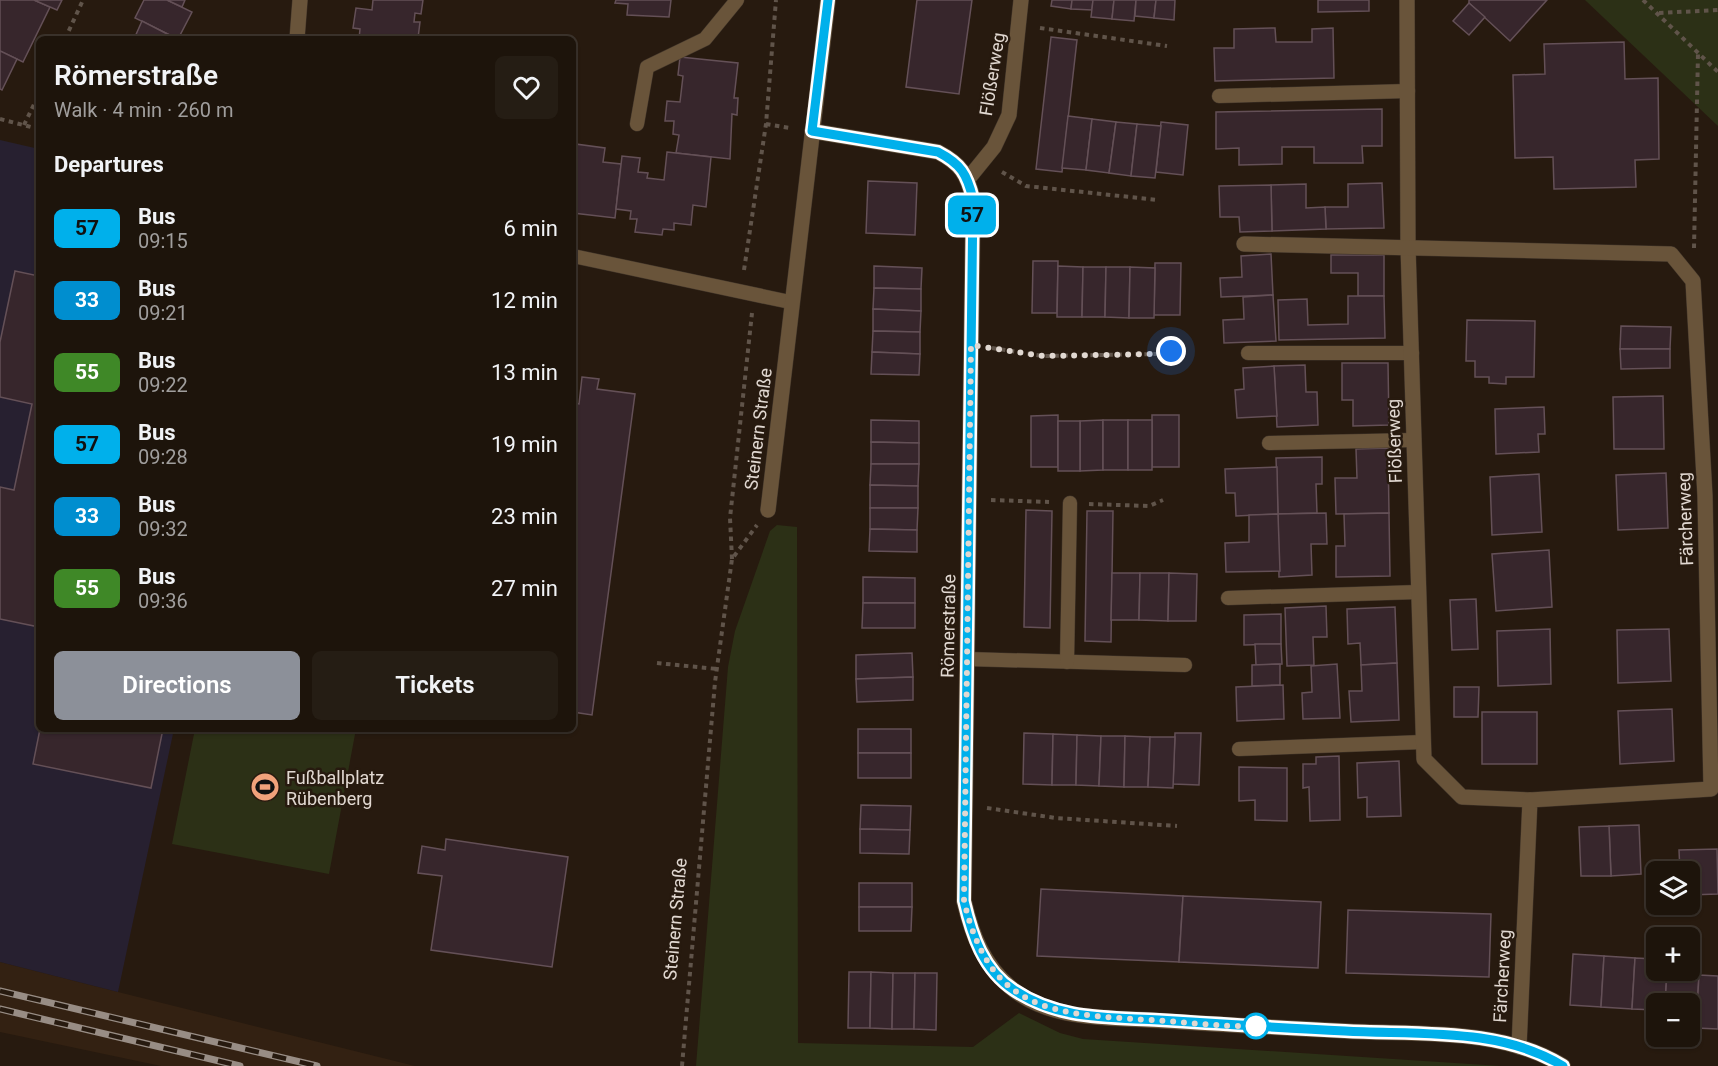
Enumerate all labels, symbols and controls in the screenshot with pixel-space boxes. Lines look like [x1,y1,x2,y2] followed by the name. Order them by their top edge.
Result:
[975,31,1009,117] street label: Flößerweg
[495,56,558,119] button: heart
[54,59,218,92] text: Römerstraße
[54,98,233,122] text: Walk · 4 min · 260 m
[54,152,164,177] text: Departures
[945,196,999,234] line badge: 57
[960,203,984,227] text: 57
[138,204,176,229] text: Bus
[75,216,99,240] text: 57
[503,216,558,241] text: 6 min
[138,229,188,253] text: 09:15
[138,276,176,301] text: Bus
[75,288,99,312] text: 33
[491,288,558,313] text: 12 min
[138,301,188,325] text: 09:21
[1156,336,1186,366] your location
[138,348,176,373] text: Bus
[75,360,99,384] text: 55
[491,360,558,385] text: 13 min
[740,367,776,491] street label: Steinern Straße
[138,373,188,397] text: 09:22
[1382,399,1406,483] street label: Flößerweg
[138,420,176,445] text: Bus
[75,432,99,456] text: 57
[491,432,558,457] text: 19 min
[138,445,188,469] text: 09:28
[1673,472,1697,566] street label: Färcherweg
[138,492,176,517] text: Bus
[75,504,99,528] text: 33
[491,504,558,529] text: 23 min
[138,517,188,541] text: 09:32
[138,564,176,589] text: Bus
[937,574,959,678] street label: Römerstraße
[75,576,99,600] text: 55
[491,576,558,601] text: 27 min
[138,589,188,613] text: 09:36
[54,651,300,720] button: Directions
[312,651,558,720] button: Tickets
[286,767,384,809] place label: Fußballplatz Rübenberg
[249,771,281,803] sports icon: Fußballplatz Rübenberg
[659,857,691,981] street label: Steinern Straße
[1646,861,1700,1047] map controls
[1646,861,1700,915] button: layers
[1646,927,1700,981] button: +
[1489,929,1515,1023] street label: Färcherweg
[1646,993,1700,1047] button: −
[1243,1013,1269,1039] unlabelled marker

